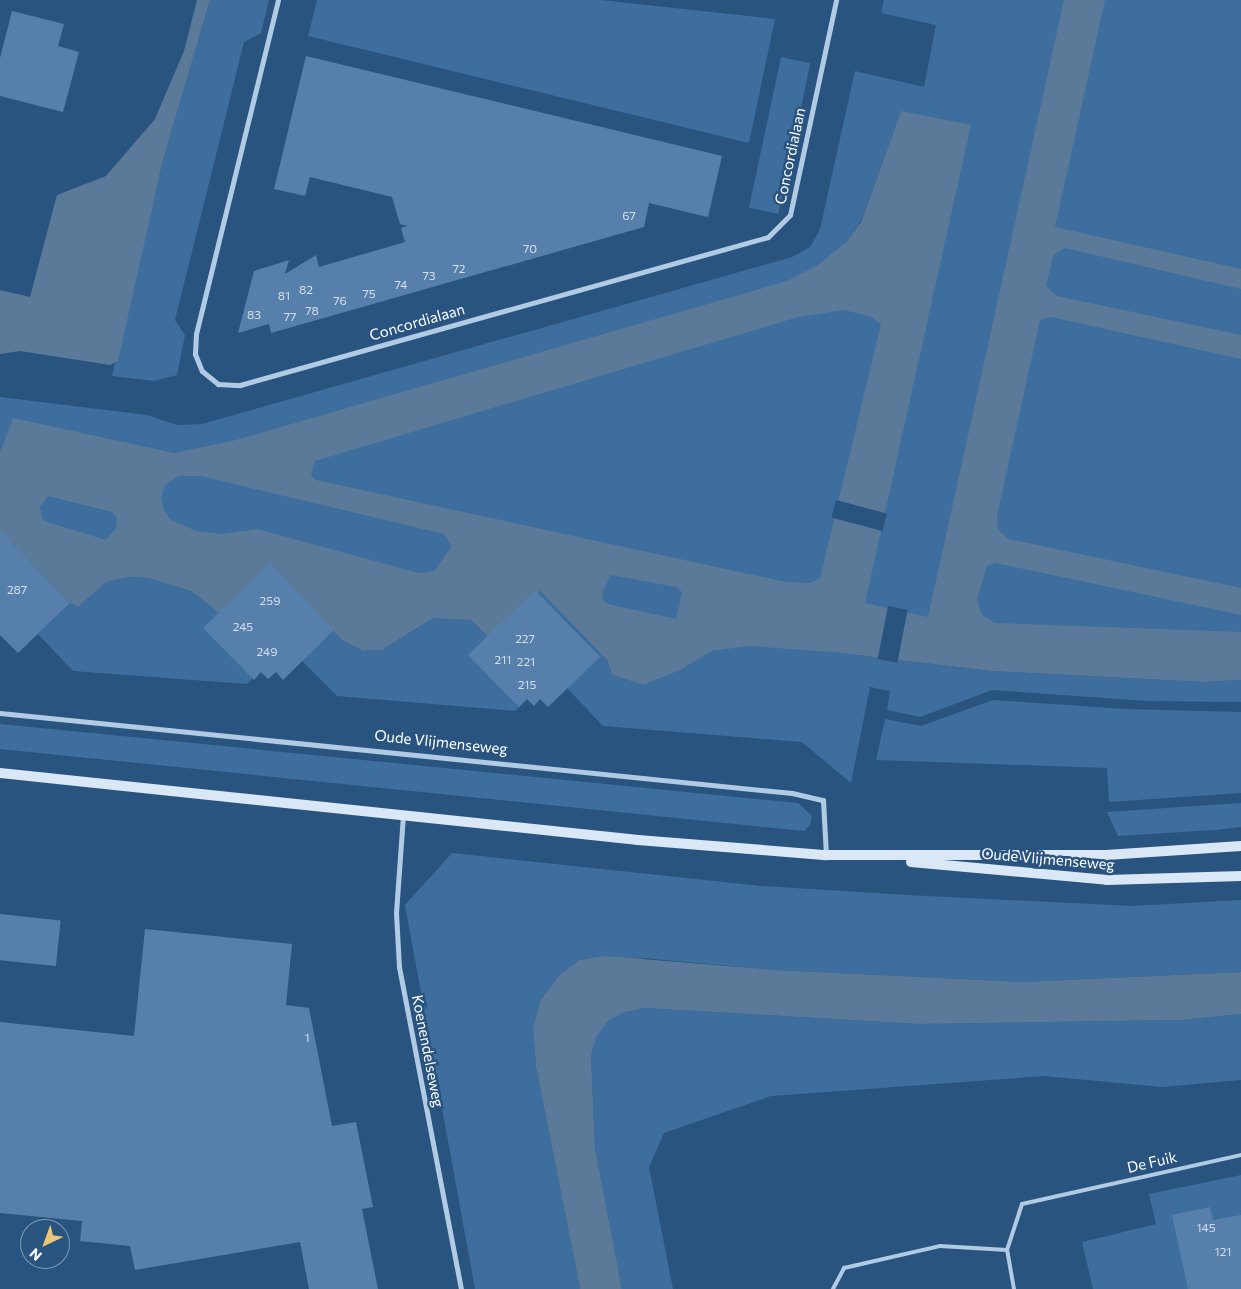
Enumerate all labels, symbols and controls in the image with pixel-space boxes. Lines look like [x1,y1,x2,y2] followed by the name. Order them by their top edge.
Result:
[771,106,809,206] street label: Concordialaan
[622,209,636,223] house number: 67
[523,242,537,256] house number: 70
[453,262,465,276] house number: 72
[422,269,436,283] house number: 73
[395,278,407,292] house number: 74
[299,283,313,297] house number: 82
[362,287,376,301] house number: 75
[278,289,290,303] house number: 81
[333,294,347,308] house number: 76
[367,300,467,344] street label: Concordialaan
[305,304,319,318] house number: 78
[247,308,261,322] house number: 83
[284,310,296,324] house number: 77
[7,583,27,597] house number: 287
[260,594,280,608] house number: 259
[233,620,253,634] house number: 245
[515,632,535,646] house number: 227
[257,645,277,659] house number: 249
[495,653,511,667] house number: 211
[517,655,535,669] house number: 221
[518,678,536,692] house number: 215
[374,726,508,758] street label: Oude Vlijmenseweg
[981,844,1115,874] street label: Oude Vlijmenseweg
[408,993,448,1109] street label: Koenendelseweg
[304,1031,310,1045] house number: 1
[1125,1148,1179,1176] street label: De Fuik
[20,1219,70,1269] north arrow
[1196,1221,1216,1235] house number: 145
[26,1245,45,1265] text: N
[1215,1245,1231,1259] house number: 121

